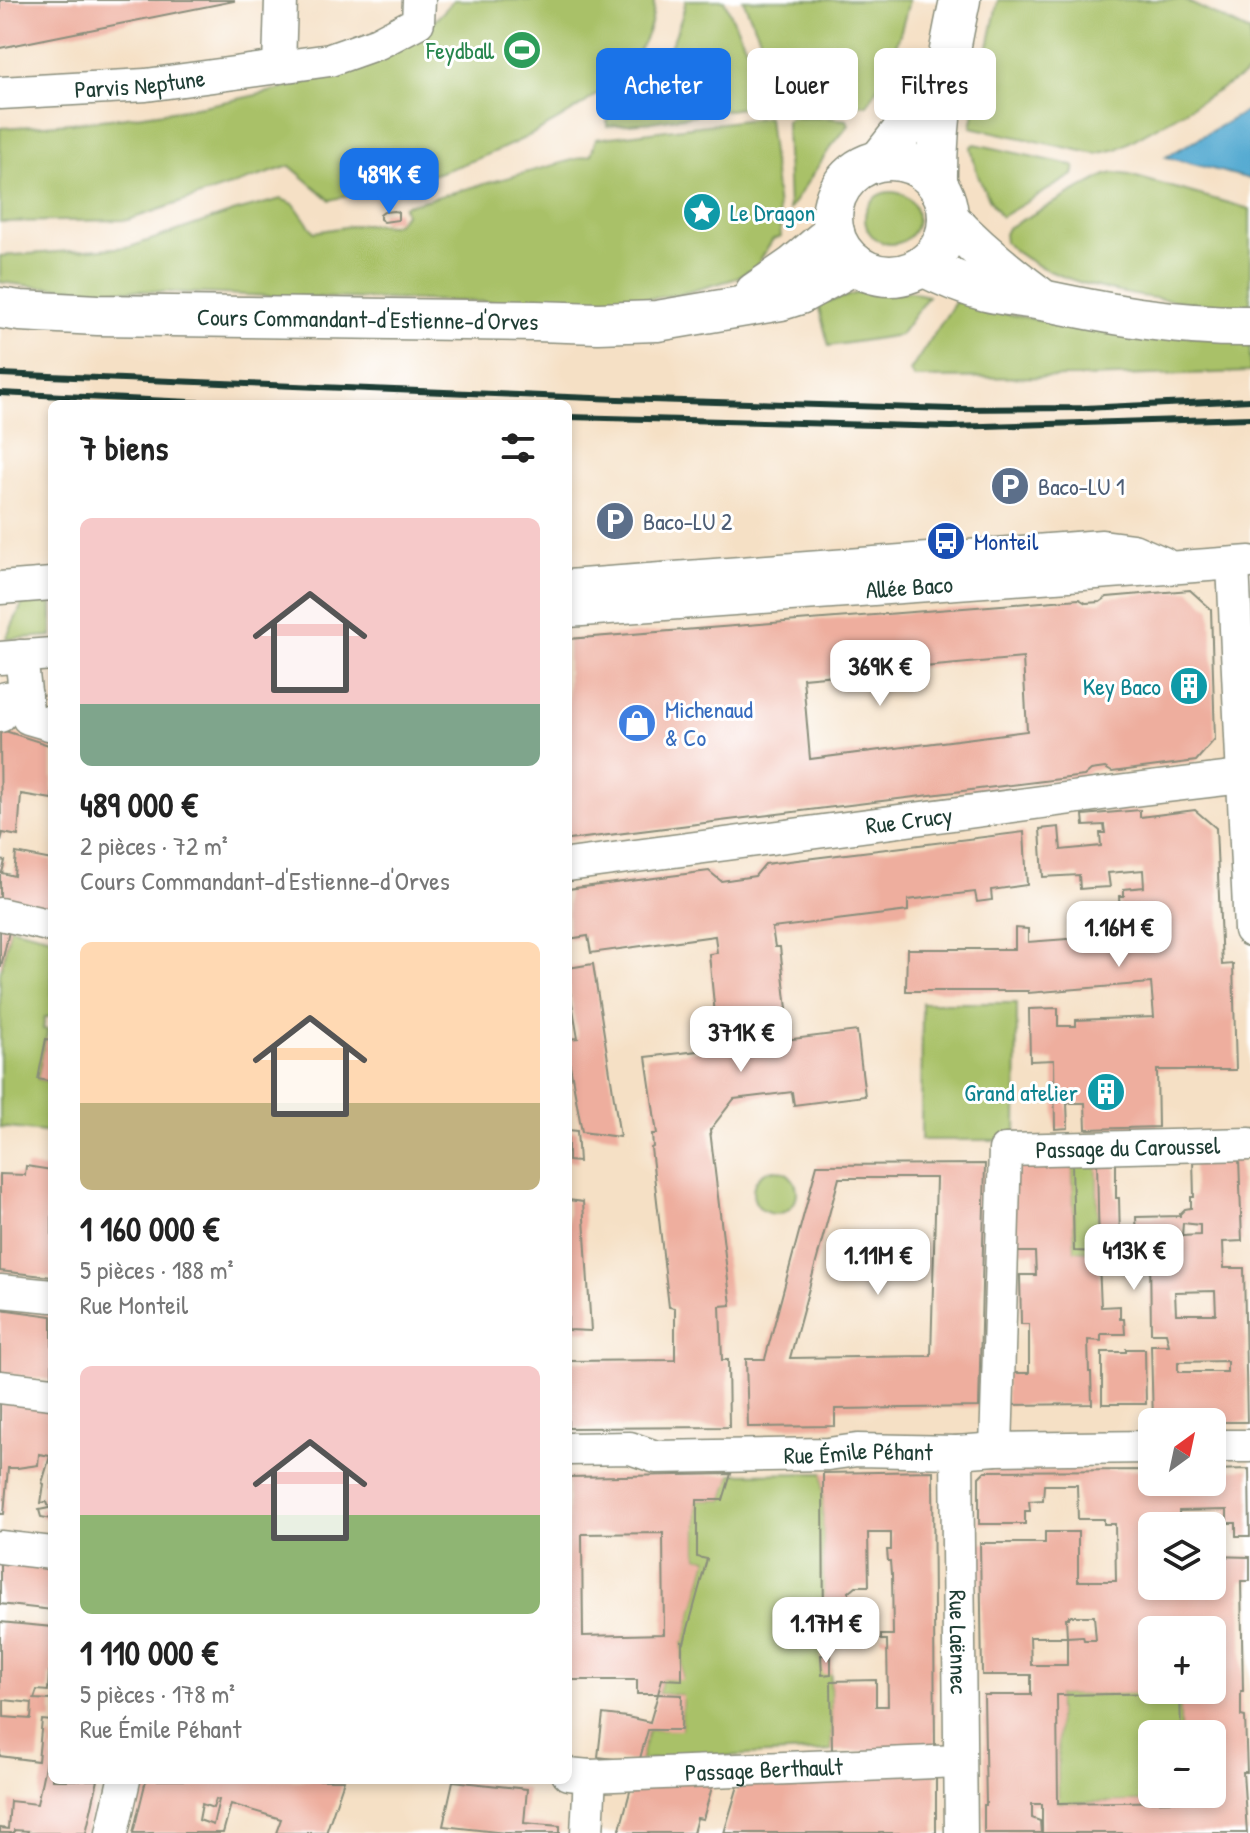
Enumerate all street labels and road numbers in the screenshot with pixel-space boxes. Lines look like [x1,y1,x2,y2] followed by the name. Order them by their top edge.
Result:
[74,61,207,105] street label: Parvis Neptune
[197,300,539,337] street label: Cours Commandant-d'Estienne-d'Orves
[864,567,954,606] street label: Allée Baco
[864,798,954,841] street label: Rue Crucy
[1035,1129,1221,1165] street label: Passage du Caroussel
[784,1434,934,1471] street label: Rue Émile Péhant
[942,1590,976,1695] street label: Rue Laënnec
[684,1750,844,1788] street label: Passage Berthault

